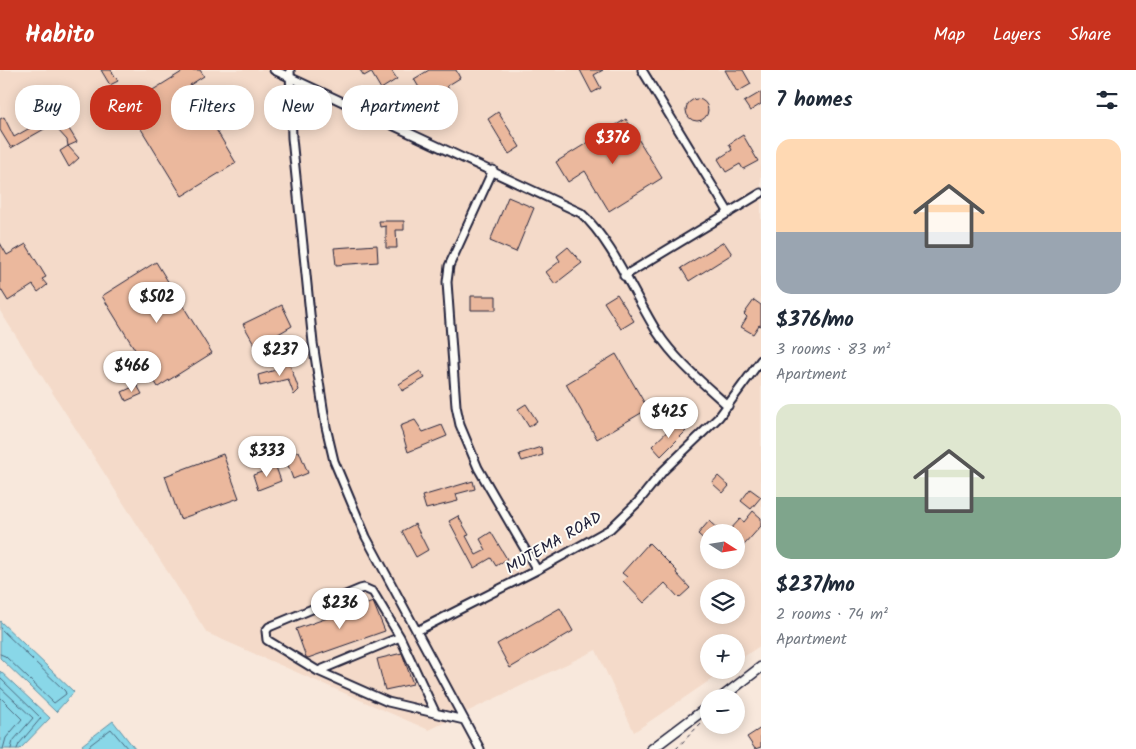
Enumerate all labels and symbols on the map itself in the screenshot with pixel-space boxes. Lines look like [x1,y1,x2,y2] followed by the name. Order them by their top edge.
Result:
[583,122,643,165] pin: $376
[127,282,187,324] pin: $502
[250,334,310,377] pin: $237
[102,350,162,393] pin: $466
[639,396,699,439] pin: $425
[237,436,297,478] pin: $333
[501,505,607,581] street label: MUTEMA ROAD
[700,524,745,569] north arrow
[310,588,370,630] pin: $236

